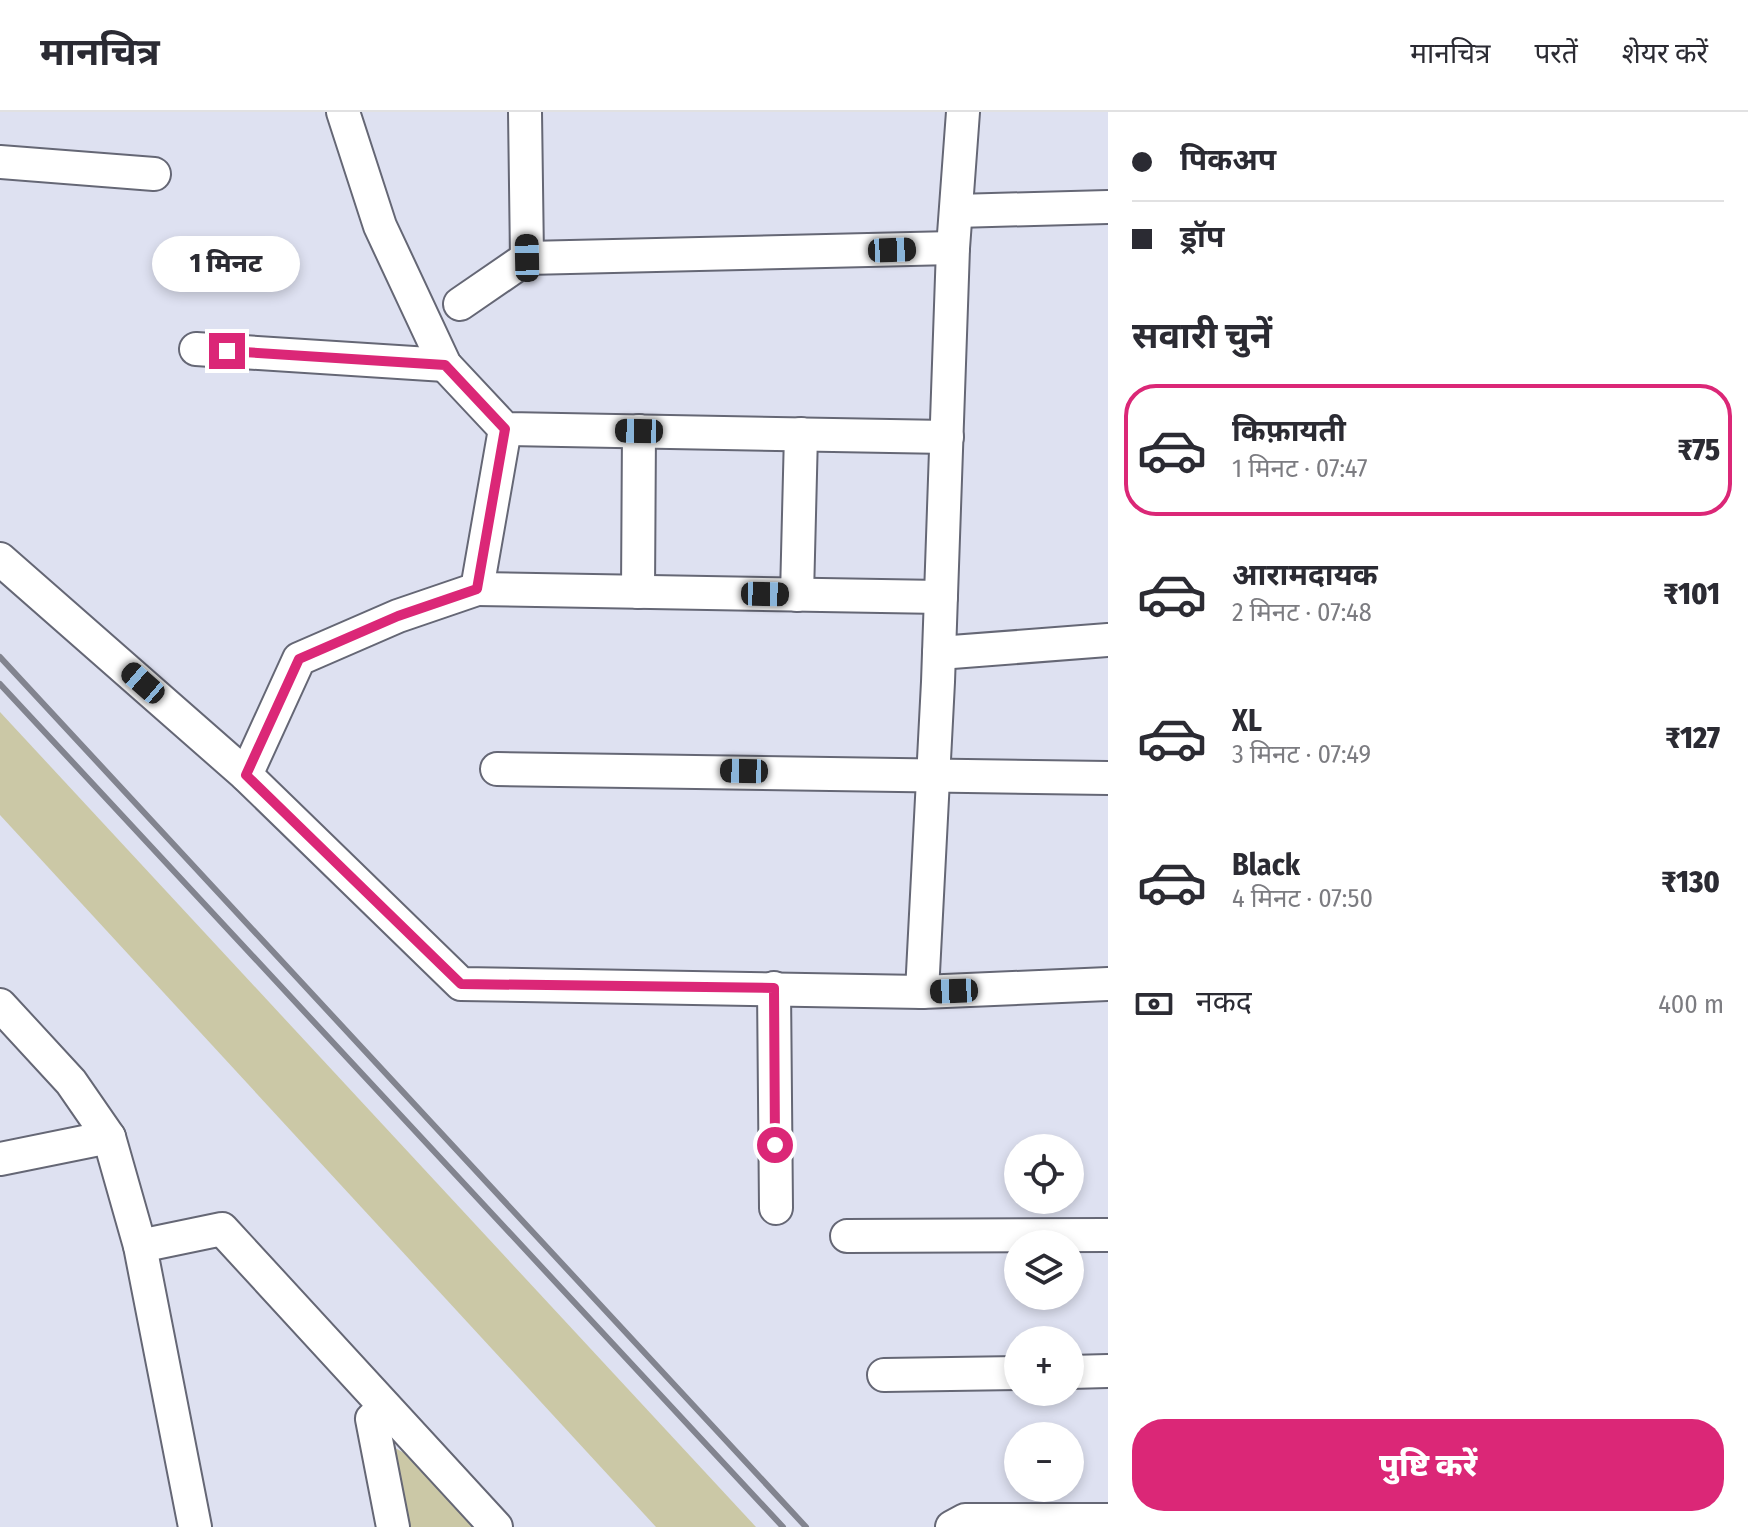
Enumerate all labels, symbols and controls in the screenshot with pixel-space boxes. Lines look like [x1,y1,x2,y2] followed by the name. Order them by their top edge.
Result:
[40,29,160,75] text: मानचित्र
[1410,37,1490,70] text: मानचित्र
[1534,37,1578,70] text: परतें
[1622,37,1708,70] text: शेयर करें
[1180,142,1276,178] text: पिकअप
[1180,219,1224,255] text: ड्रॉप
[515,234,539,282] car
[153,235,301,291] callout: 1 मिनट
[868,237,916,263] car
[190,248,262,279] text: 1 मिनट
[1132,314,1272,358] text: सवारी चुनें
[209,333,245,369] route end
[1232,413,1346,449] text: किफ़ायती
[1136,414,1208,486] icon: car
[615,419,663,443] car
[1677,432,1720,468] text: ₹75
[1232,453,1367,484] text: 1 मिनट · 07:47
[1232,557,1378,593] text: आरामदायक
[1136,558,1208,630] icon: car
[1663,576,1720,612] text: ₹101
[741,582,789,606] car
[1232,597,1372,628] text: 2 मिनट · 07:48
[117,658,169,708] car
[1136,702,1208,774] icon: car
[1232,703,1262,739] text: XL
[1665,720,1720,756] text: ₹127
[1232,739,1371,770] text: 3 मिनट · 07:49
[720,759,768,783] car
[1136,846,1208,918] icon: car
[1232,847,1300,883] text: Black
[1661,864,1720,900] text: ₹130
[1232,883,1373,914] text: 4 मिनट · 07:50
[930,978,978,1004] car
[1132,982,1176,1026] icon: cash
[1196,984,1252,1020] text: नकद
[1658,989,1724,1020] text: 400 m
[757,1127,793,1163] route start
[1004,1134,1084,1502] map controls
[1004,1134,1084,1214] button: locate
[1004,1230,1084,1310] button: layers
[1004,1326,1084,1406] button: +
[1132,1419,1724,1511] button: पुष्टि करें
[1004,1422,1084,1502] button: −

